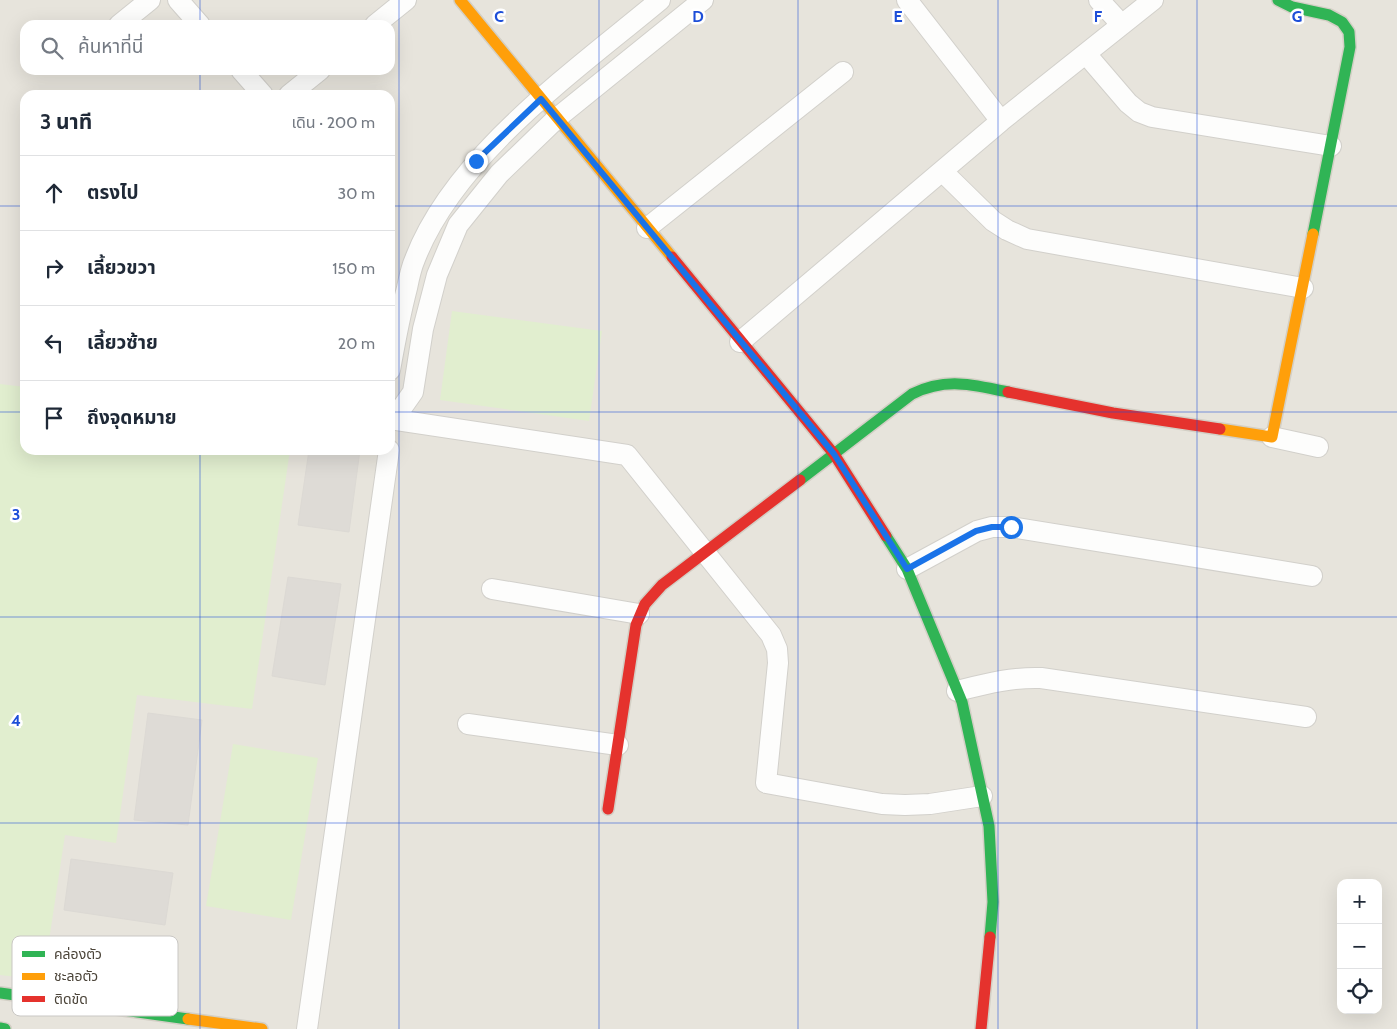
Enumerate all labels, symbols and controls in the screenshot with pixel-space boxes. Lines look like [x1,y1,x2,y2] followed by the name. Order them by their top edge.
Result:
[494,7,504,26] text: C
[692,7,704,26] text: D
[893,7,903,26] text: E
[1094,7,1103,26] text: F
[1292,7,1302,26] text: G
[20,20,395,75] search box
[38,34,66,62] icon: search
[78,35,143,58] text: ค้นหาที่นี่
[40,109,92,134] text: 3 นาที
[291,113,375,132] text: เดิน · 200 m
[465,150,488,173] route end
[40,179,68,207] icon: ahead
[87,181,139,204] text: ตรงไป
[338,184,375,203] text: 30 m
[40,254,68,282] icon: right
[87,256,156,279] text: เลี้ยวขวา
[332,259,375,278] text: 150 m
[40,329,68,357] icon: left
[87,331,158,354] text: เลี้ยวซ้าย
[338,334,375,353] text: 20 m
[40,404,68,432] icon: arrive
[87,406,177,429] text: ถึงจุดหมาย
[12,505,20,524] text: 3
[1000,516,1023,539] route start
[11,711,21,730] text: 4
[1337,879,1382,1014] map controls
[1337,879,1382,924] button: +
[1337,924,1382,969] button: −
[12,936,178,1016] legend
[54,945,102,963] text: คล่องตัว
[54,967,98,985] text: ชะลอตัว
[1337,969,1382,1014] button: locate
[54,990,88,1008] text: ติดขัด

